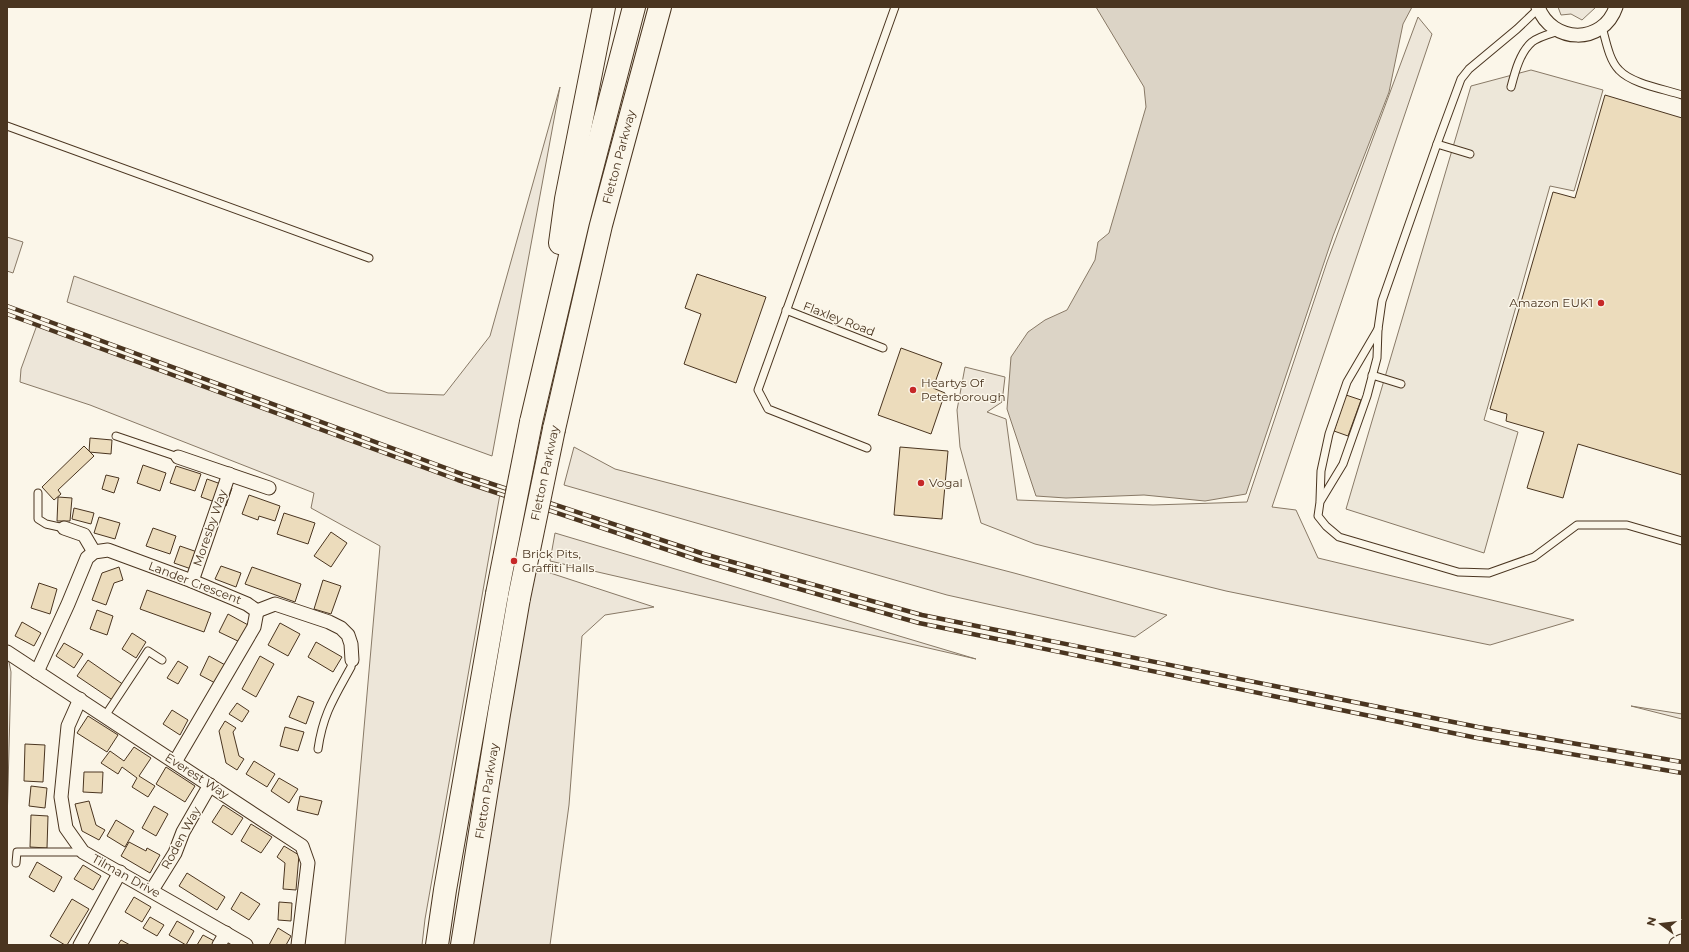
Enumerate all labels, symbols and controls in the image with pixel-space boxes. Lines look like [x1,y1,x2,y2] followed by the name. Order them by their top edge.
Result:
[599,108,638,206] street label: Fletton Parkway
[1509,295,1593,310] place label: Amazon EUK1
[801,298,877,339] street label: Flaxley Road
[1596,298,1606,308] marker: Amazon EUK1
[921,375,1006,404] place label: Heartys Of Peterborough
[908,385,918,395] marker: Heartys Of Peterborough
[527,423,562,522] street label: Fletton Parkway
[929,475,963,490] place label: Vogal
[916,478,926,488] marker: Vogal
[189,487,230,568] street label: Moresby Way
[522,546,595,575] place label: Brick Pits, Graffiti Halls
[509,556,519,566] marker: Brick Pits, Graffiti Halls
[146,558,244,607] street label: Lander Crescent
[472,741,502,840] street label: Fletton Parkway
[162,749,232,802] street label: Everest Way
[158,803,204,872] street label: Roden Way
[89,851,163,901] street label: Tilman Drive
[1641,904,1681,944] north arrow
[1643,915,1659,928] text: N

